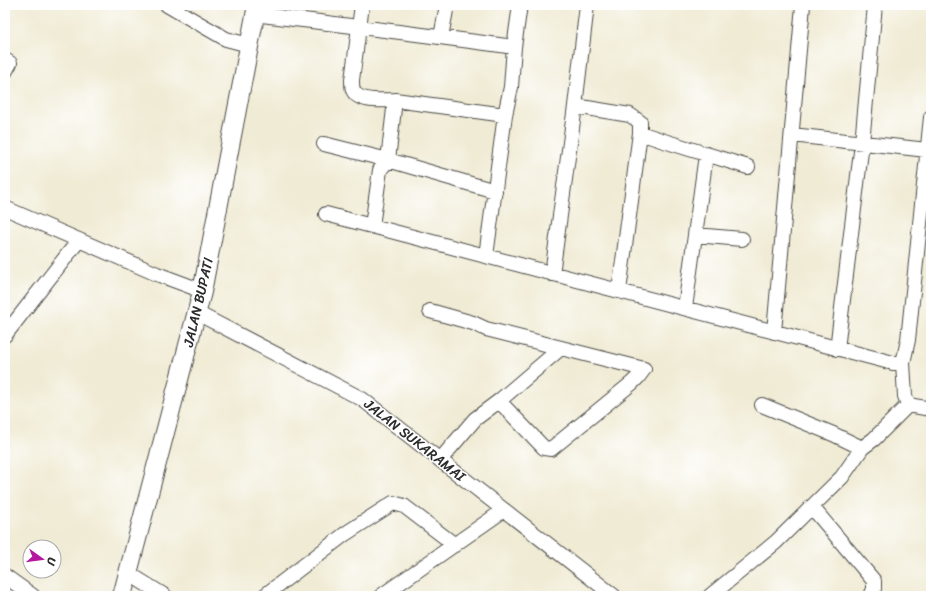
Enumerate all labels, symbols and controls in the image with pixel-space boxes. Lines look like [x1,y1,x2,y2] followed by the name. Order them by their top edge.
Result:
[176,254,221,350] street label: JALAN BUPATI
[357,392,472,489] street label: JALAN SUKARAMAI
[22,539,62,579] north arrow
[41,555,61,568] text: U

